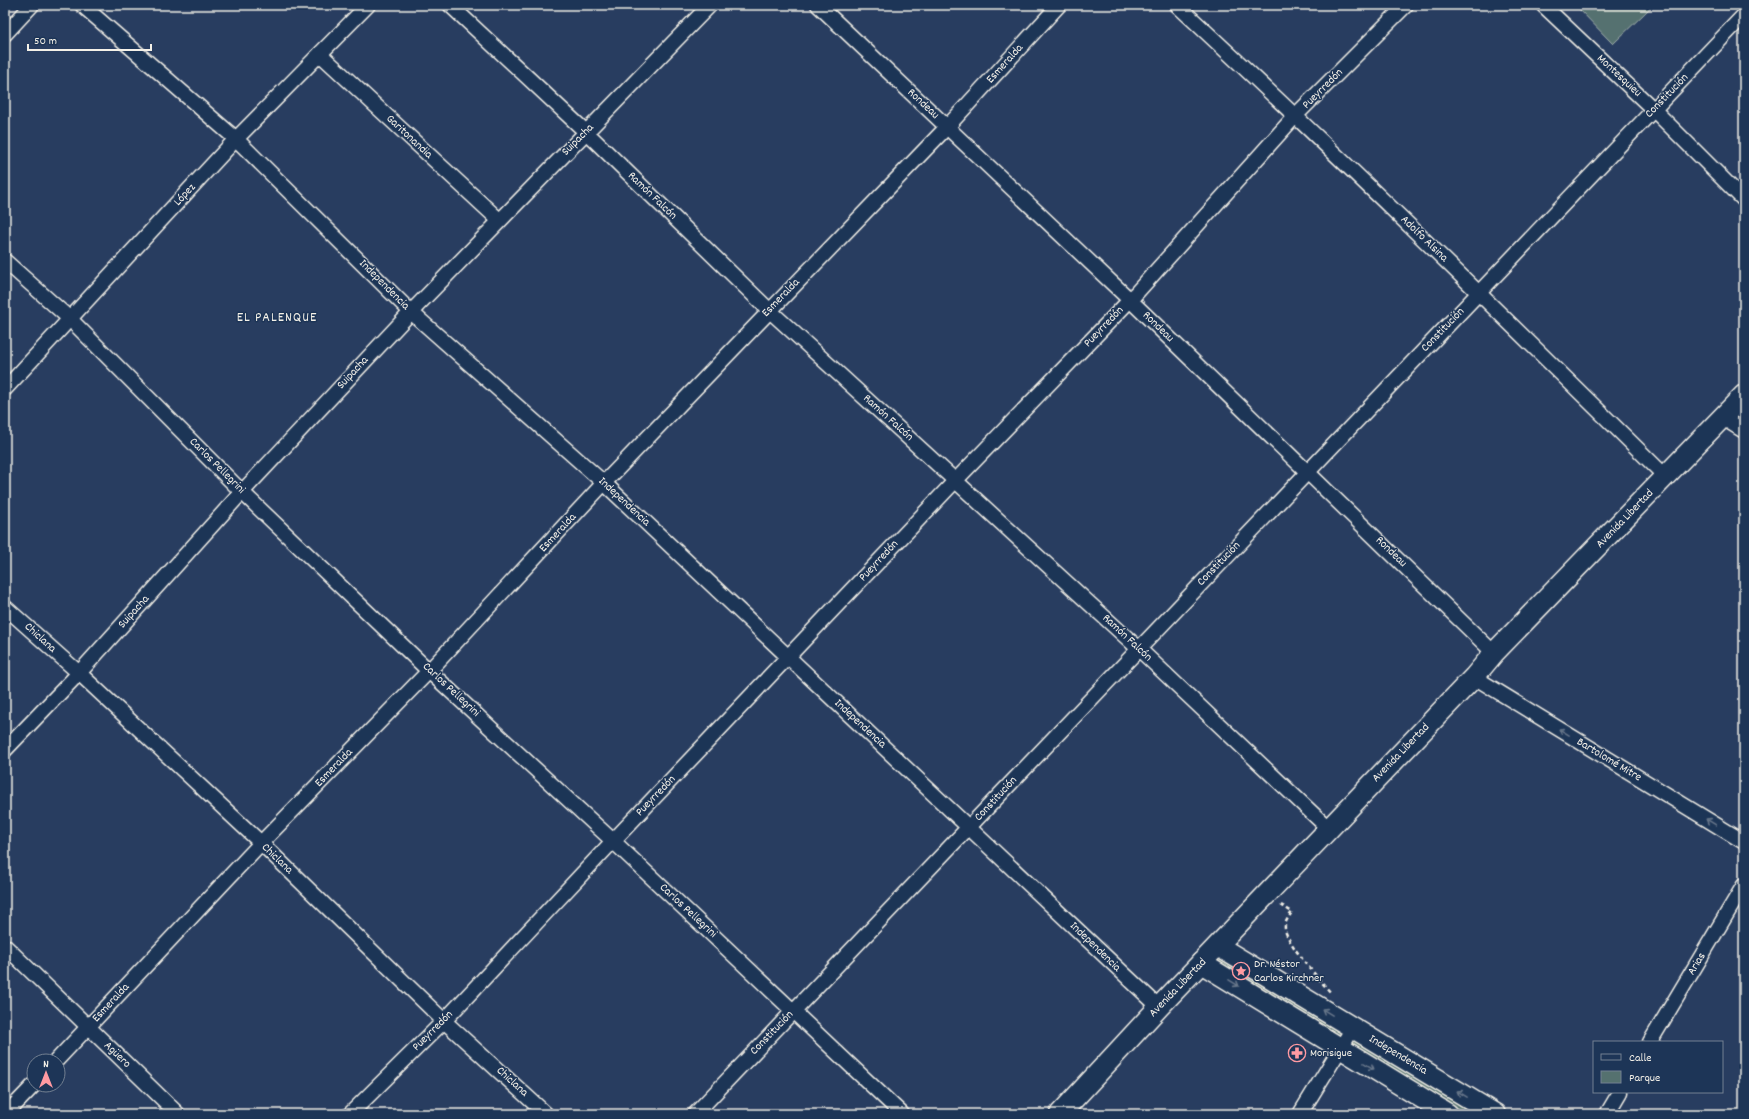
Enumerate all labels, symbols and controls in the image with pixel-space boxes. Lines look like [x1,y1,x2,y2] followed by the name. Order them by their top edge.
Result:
[28,26,151,52] scale bar
[34,33,57,50] text: 50 m
[983,40,1028,88] street label: Esmeralda
[1593,51,1645,101] street label: Montesquieu
[1299,64,1348,113] street label: Pueyrredón
[1641,70,1693,122] street label: Constitución
[903,85,943,123] street label: Rondeau
[382,111,436,163] street label: Garitonandia
[558,120,598,160] street label: Suipacha
[623,168,681,224] street label: Ramón Falcón
[170,180,200,210] street label: López
[1396,212,1452,266] street label: Adolfo Alsina
[355,256,413,314] street label: Independencia
[758,274,804,321] street label: Esmeralda
[1080,302,1128,351] street label: Pueyrredón
[1417,304,1469,356] street label: Constitución
[237,308,317,328] district label: EL PALENQUE
[1138,308,1178,346] street label: Rondeau
[333,352,373,393] street label: Suipacha
[859,391,917,446] street label: Ramón Falcón
[185,434,249,498] street label: Carlos Pellegrini
[594,473,654,531] street label: Independencia
[1592,486,1658,552] street label: Avenida Libertad
[535,509,581,556] street label: Esmeralda
[1371,533,1411,571] street label: Rondeau
[855,536,903,586] street label: Pueyrredón
[1193,538,1245,590] street label: Constitución
[114,591,154,632] street label: Suipacha
[1098,610,1156,666] street label: Ramón Falcón
[20,619,60,657] street label: Chiclana
[418,659,484,721] street label: Carlos Pellegrini
[830,695,890,753] street label: Independencia
[1368,720,1434,786] street label: Avenida Libertad
[1558,728,1570,736] one-way arrow
[1573,734,1645,786] street label: Bartolomé Mitre
[311,744,357,791] street label: Esmeralda
[632,771,680,820] street label: Pueyrredón
[971,772,1022,825] street label: Constitución
[1705,817,1717,825] one-way arrow
[257,840,297,879] street label: Chiclana
[655,880,721,942] street label: Carlos Pellegrini
[1065,918,1125,976] street label: Independencia
[1684,949,1710,979] street label: Arias
[1145,955,1211,1021] street label: Avenida Libertad
[1254,956,1324,987] place label: Dr. Néstor Carlos Kirchner
[1231,961,1251,981] place icon: Dr. Néstor Carlos Kirchner
[88,979,134,1026] street label: Esmeralda
[1228,980,1240,988] one-way arrow
[409,1006,458,1055] street label: Pueyrredón
[746,1007,798,1059] street label: Constitución
[1321,1007,1333,1015] one-way arrow
[1365,1031,1431,1079] street label: Independencia
[100,1038,134,1072] street label: Agüero
[1593,1041,1723,1093] legend
[1287,1043,1307,1063] pharmacy icon: Morisigue
[1310,1045,1352,1062] place label: Morisigue
[1629,1050,1652,1067] text: Calle
[26,1053,66,1093] north arrow
[43,1057,49,1073] text: N
[1363,1062,1374,1070] one-way arrow
[492,1063,532,1101] street label: Chiclana
[1629,1070,1660,1087] text: Parque
[1456,1089,1468,1097] one-way arrow

